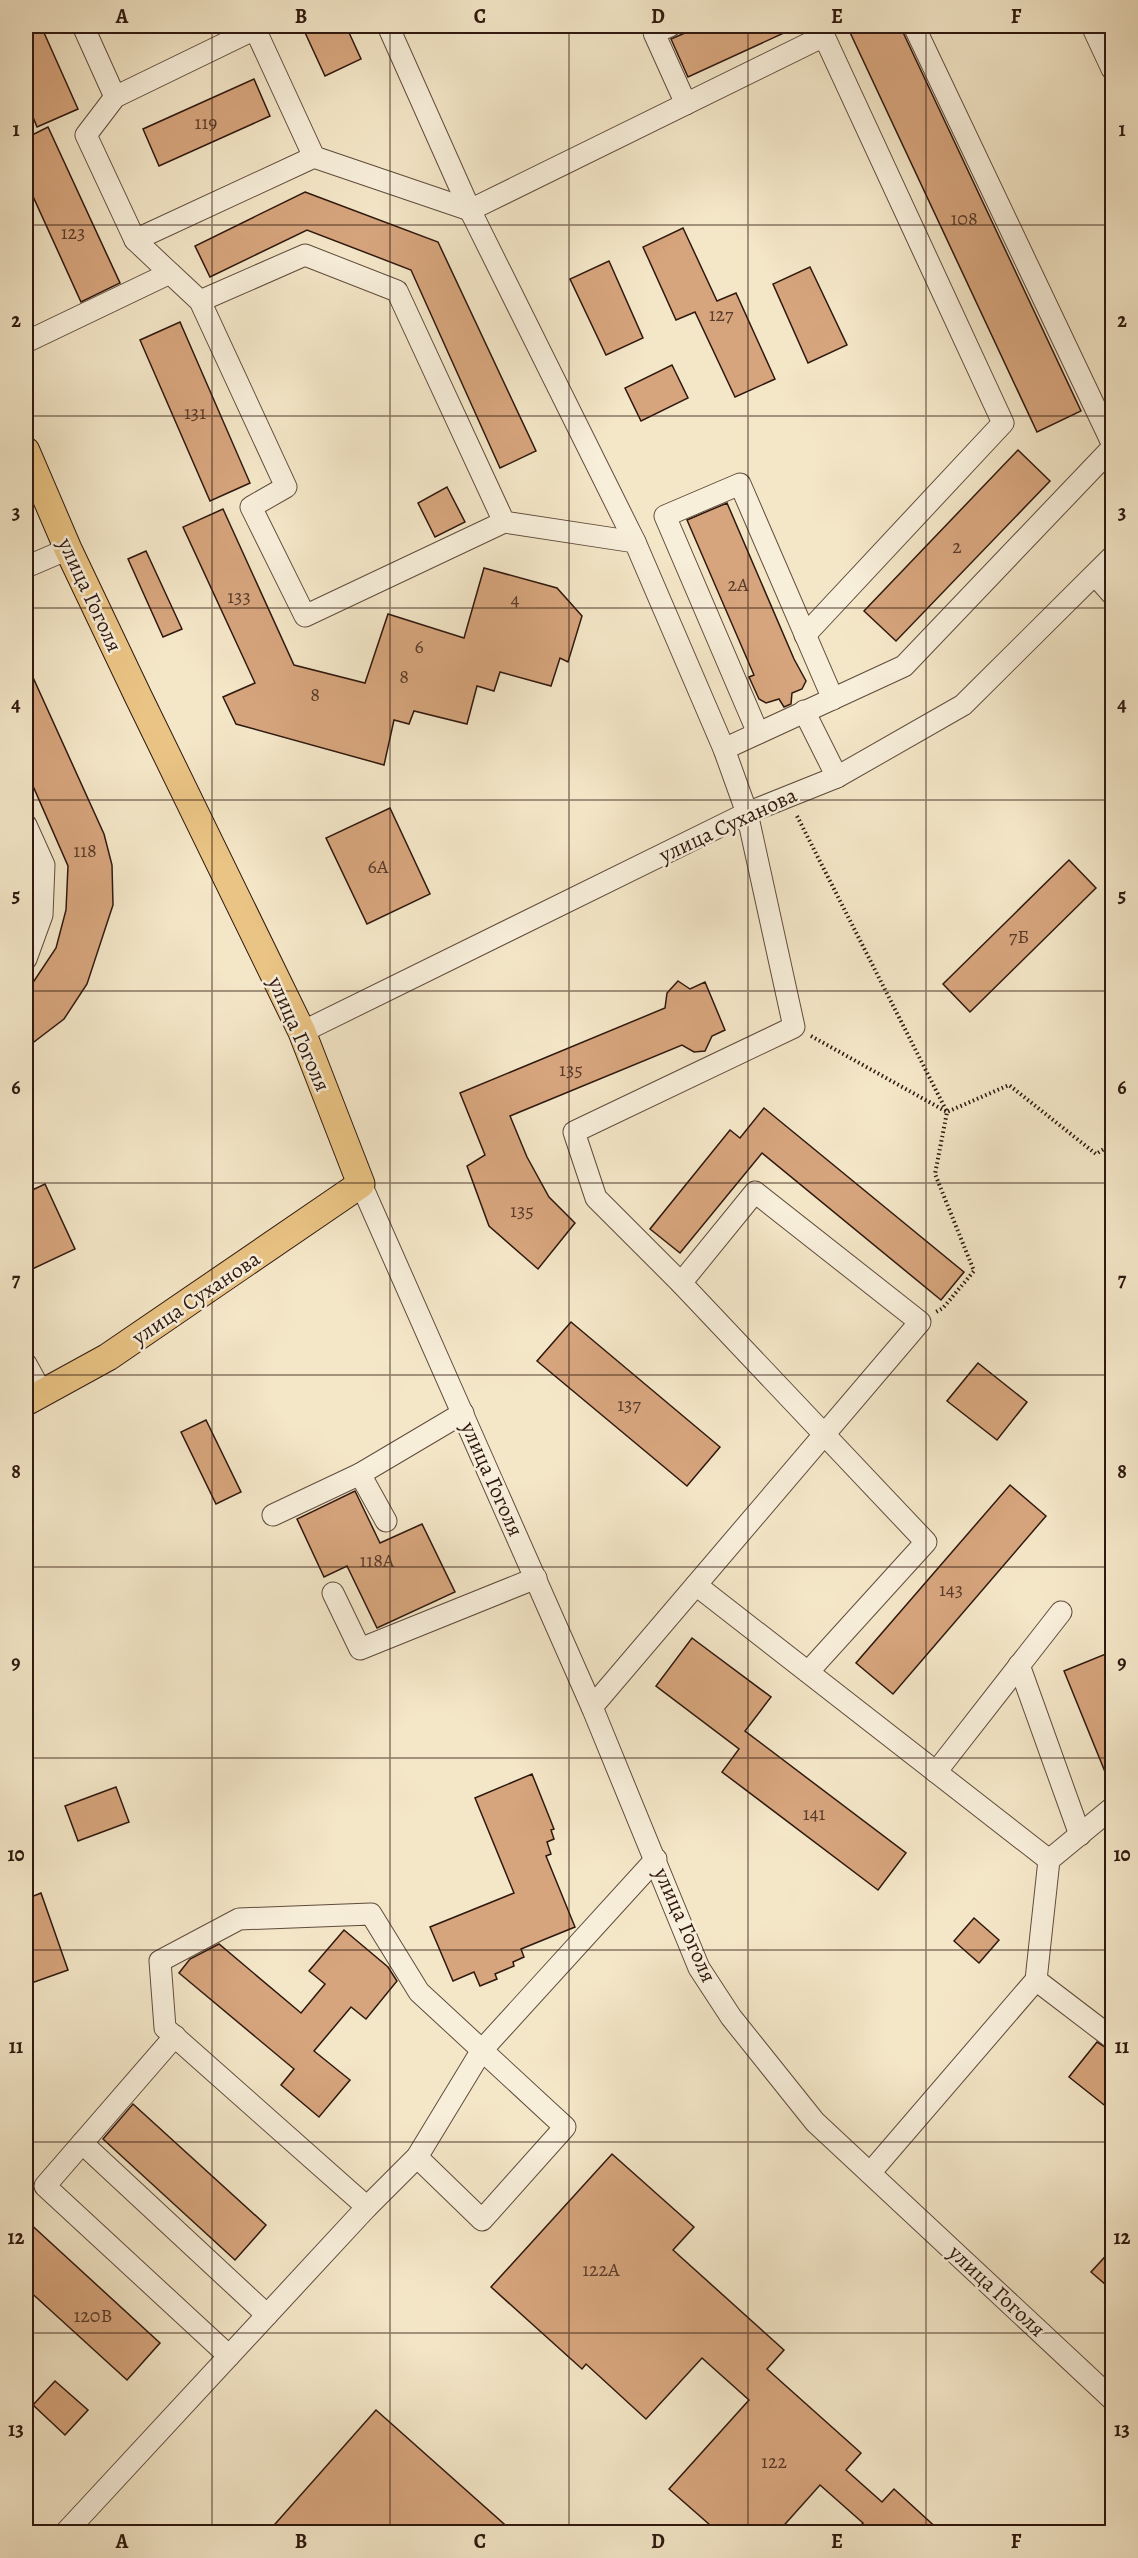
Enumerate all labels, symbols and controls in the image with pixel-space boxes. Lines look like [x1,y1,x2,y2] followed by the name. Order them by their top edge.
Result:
[115,3,129,30] text: A
[295,3,307,30] text: B
[474,3,486,30] text: C
[651,3,665,30] text: D
[831,3,843,30] text: E
[1011,3,1022,30] text: F
[195,109,217,136] house number: 119
[12,116,20,143] text: 1
[1118,116,1126,143] text: 1
[950,205,978,232] house number: 108
[61,219,85,246] house number: 123
[709,301,734,328] house number: 127
[11,307,21,334] text: 2
[1117,307,1127,334] text: 2
[184,399,206,426] house number: 131
[12,499,20,526] text: 3
[1118,499,1126,526] text: 3
[50,532,130,657] street label: улица Гоголя
[952,533,962,560] house number: 2
[727,571,749,598] house number: 2А
[227,583,251,610] house number: 133
[510,586,520,613] house number: 4
[414,633,424,660] house number: 6
[399,663,409,690] house number: 8
[310,681,320,708] house number: 8
[11,691,21,718] text: 4
[1117,691,1127,718] text: 4
[653,780,803,871] street label: улица Суханова
[73,837,97,864] house number: 118
[368,853,389,880] house number: 6А
[12,882,20,909] text: 5
[1118,882,1126,909] text: 5
[1009,923,1029,950] house number: 7Б
[260,971,338,1096] street label: улица Гоголя
[559,1056,583,1083] house number: 135
[11,1074,21,1101] text: 6
[1117,1074,1127,1101] text: 6
[510,1197,534,1224] house number: 135
[125,1243,267,1353] street label: улица Суханова
[12,1266,21,1293] text: 7
[1118,1266,1127,1293] text: 7
[617,1391,641,1418] house number: 137
[453,1416,531,1541] street label: улица Гоголя
[11,1458,21,1485] text: 8
[1117,1458,1127,1485] text: 8
[359,1547,395,1574] house number: 118А
[939,1576,963,1603] house number: 143
[11,1649,21,1676] text: 9
[1117,1649,1127,1676] text: 9
[803,1800,826,1827] house number: 141
[7,1841,25,1868] text: 10
[1113,1841,1131,1868] text: 10
[646,1862,724,1987] street label: улица Гоголя
[9,2033,23,2060] text: 11
[1115,2033,1129,2060] text: 11
[8,2224,25,2251] text: 12
[1114,2224,1131,2251] text: 12
[941,2237,1052,2344] street label: улица Гоголя
[582,2256,620,2283] house number: 122А
[74,2302,112,2329] house number: 120В
[8,2416,24,2443] text: 13
[1114,2416,1130,2443] text: 13
[761,2448,787,2475] house number: 122
[115,2528,129,2555] text: A
[295,2528,307,2555] text: B
[474,2528,486,2555] text: C
[651,2528,665,2555] text: D
[831,2528,843,2555] text: E
[1011,2528,1022,2555] text: F

